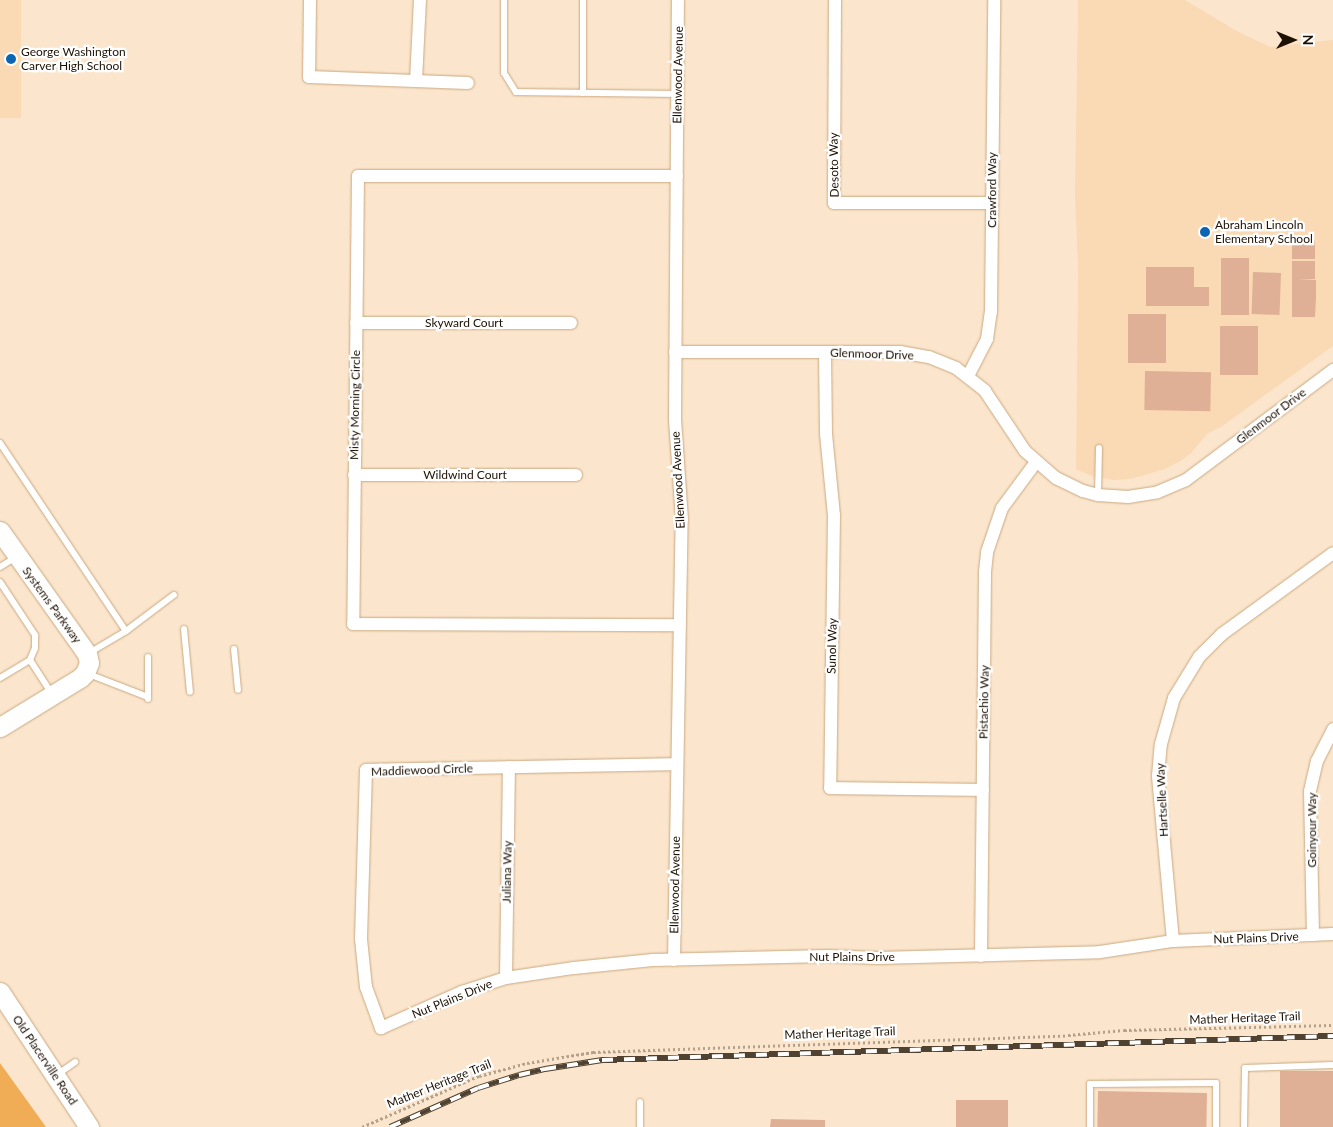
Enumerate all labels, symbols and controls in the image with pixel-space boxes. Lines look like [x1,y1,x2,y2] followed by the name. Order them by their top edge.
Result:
[1268,15,1318,65] north arrow
[670,26,686,124] street label: Ellenwood Avenue
[1300,35,1317,45] text: N
[21,45,126,73] place label: George Washington Carver High School
[5,53,17,65] marker: George Washington Carver High School
[826,132,842,198] street label: Desoto Way
[985,152,999,228] street label: Crawford Way
[1215,218,1313,246] place label: Abraham Lincoln Elementary School
[1199,226,1211,238] marker: Abraham Lincoln Elementary School
[425,316,503,330] street label: Skyward Court
[830,345,914,363] street label: Glenmoor Drive
[347,350,363,460] street label: Misty Morning Circle
[1233,385,1309,447] street label: Glenmoor Drive
[668,431,688,529] street label: Ellenwood Avenue
[423,468,507,482] street label: Wildwind Court
[19,564,85,646] street label: Systems Parkway
[824,618,840,674] street label: Sunol Way
[976,665,992,739] street label: Pistachio Way
[371,761,473,779] street label: Maddiewood Circle
[1153,763,1171,837] street label: Hartselle Way
[1305,792,1319,868] street label: Goinyour Way
[667,836,683,934] street label: Ellenwood Avenue
[499,841,515,903] street label: Juliana Way
[1213,929,1299,947] street label: Nut Plains Drive
[809,950,895,964] street label: Nut Plains Drive
[410,976,494,1022] street label: Nut Plains Drive
[1189,1009,1301,1027] street label: Mather Heritage Trail
[10,1012,80,1108] street label: Old Placerville Road
[784,1024,896,1042] street label: Mather Heritage Trail
[385,1056,493,1112] street label: Mather Heritage Trail

